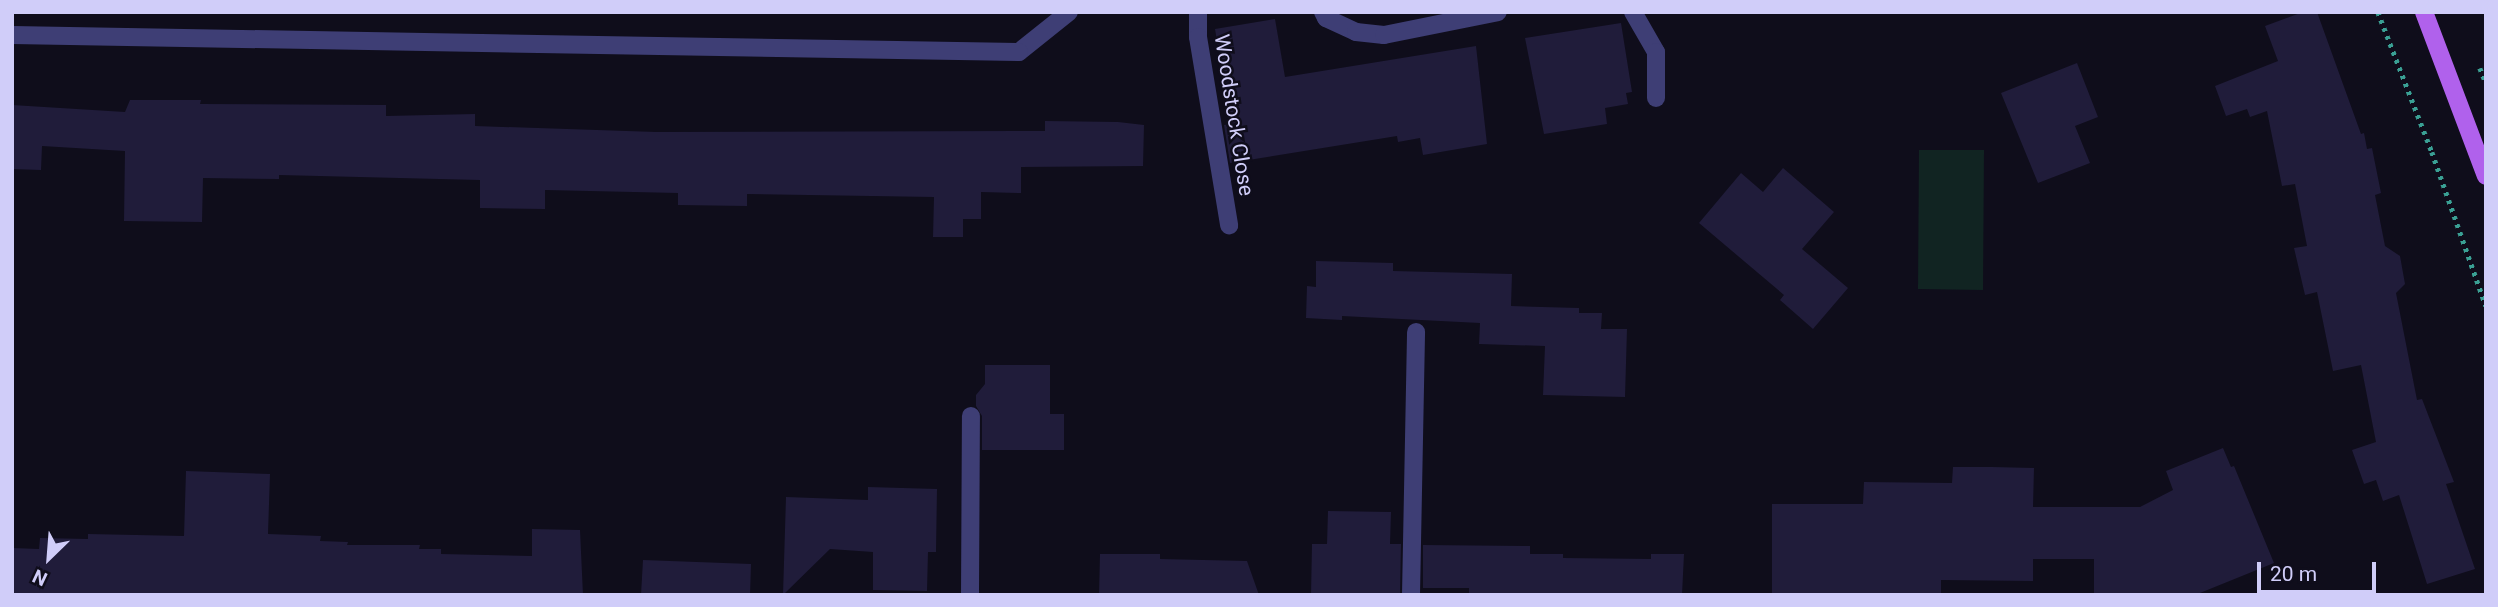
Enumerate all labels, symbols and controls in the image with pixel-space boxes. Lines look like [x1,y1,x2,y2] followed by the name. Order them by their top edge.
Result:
[1209,32,1259,198] street label: Woodstock Close
[14,523,84,593] north arrow
[2260,548,2379,592] scale bar
[2270,562,2317,586] text: 20 m
[29,564,51,591] text: N

